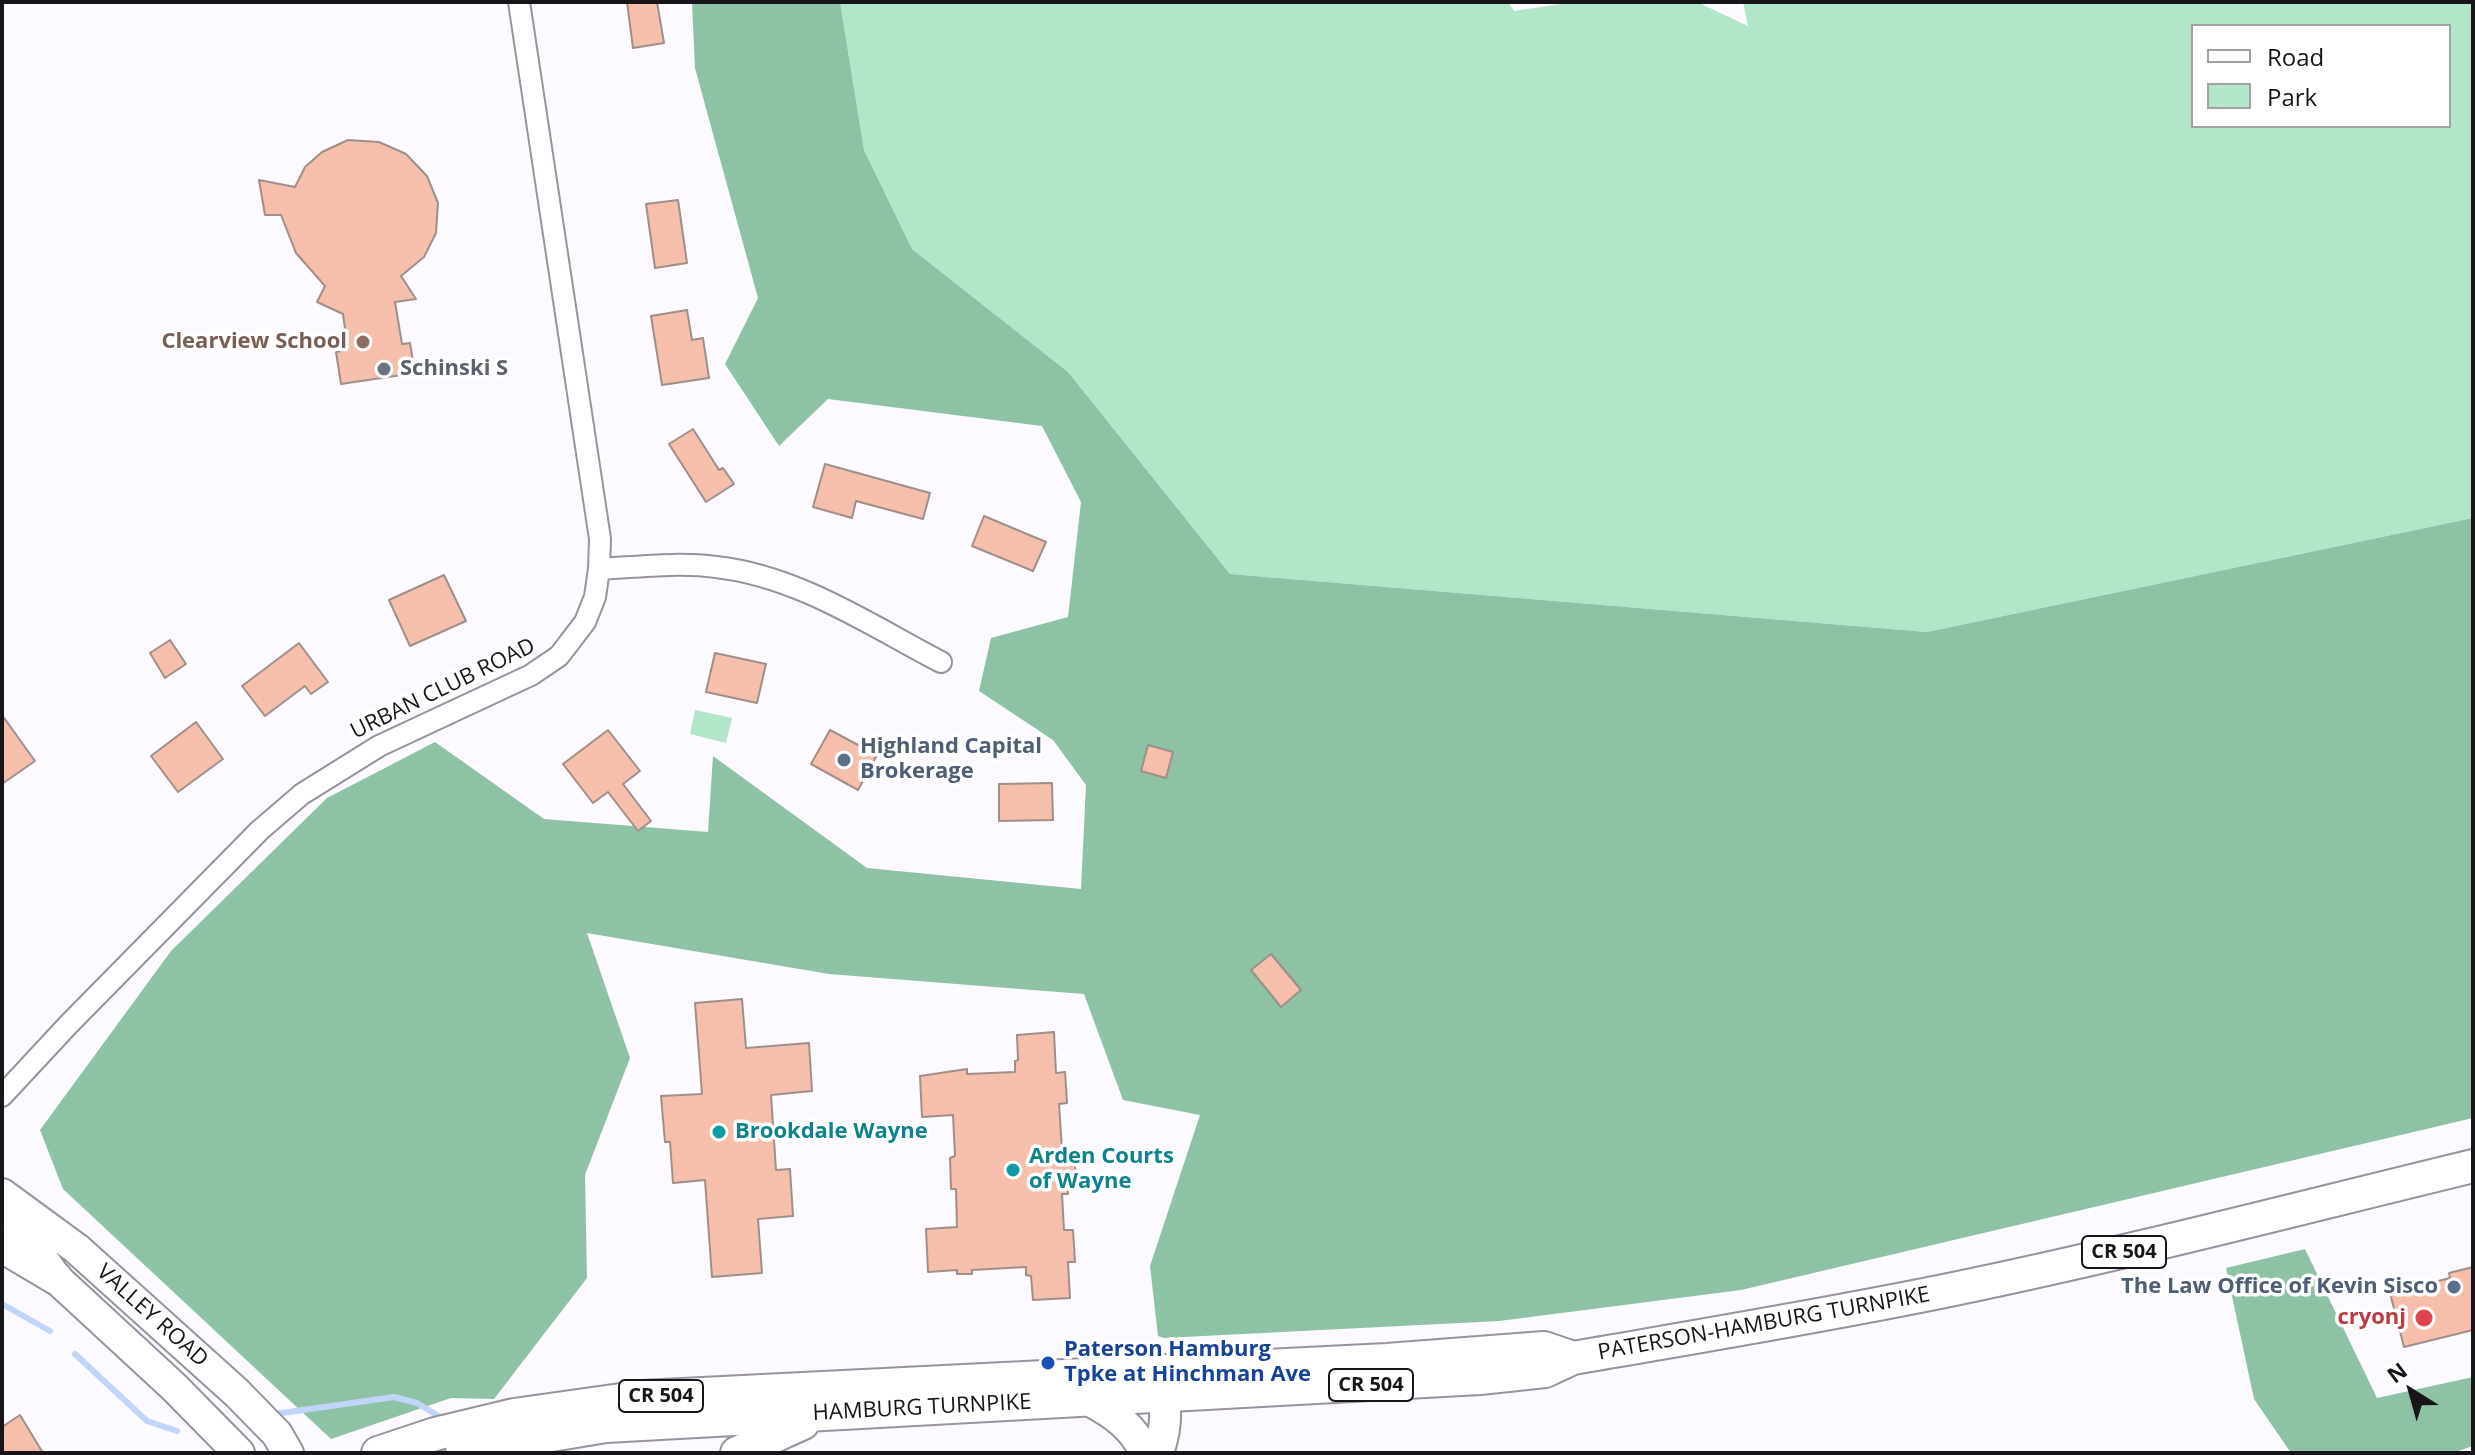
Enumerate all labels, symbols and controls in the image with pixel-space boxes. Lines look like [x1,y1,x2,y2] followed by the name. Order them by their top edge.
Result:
[2191,24,2451,128] legend
[2267,40,2324,73] text: Road
[2267,80,2317,113] text: Park
[161,329,347,355] place label: Clearview School
[354,333,372,351] marker: Clearview School
[400,356,508,382] place label: Schinski S
[375,360,393,378] marker: Schinski S
[346,633,540,745] street label: URBAN CLUB ROAD
[860,734,1042,786] place label: Highland Capital Brokerage
[835,751,853,769] marker: Highland Capital Brokerage
[735,1119,928,1145] place label: Brookdale Wayne
[710,1123,728,1141] marker: Brookdale Wayne
[1029,1144,1174,1196] place label: Arden Courts of Wayne
[1004,1161,1022,1179] marker: Arden Courts of Wayne
[2082,1236,2166,1268] road number: CR 504
[91,1259,213,1373] street label: VALLEY ROAD
[2121,1274,2438,1300] place label: The Law Office of Kevin Sisco
[2445,1278,2463,1296] marker: The Law Office of Kevin Sisco
[1596,1282,1932,1366] street label: PATERSON-HAMBURG TURNPIKE
[2337,1305,2406,1331] place label: cryonj
[2413,1307,2435,1329] marker: cryonj
[1064,1337,1311,1388] place label: Paterson Hamburg Tpke at Hinchman Ave
[2371,1351,2451,1431] north arrow
[1039,1354,1057,1372] marker: Paterson Hamburg Tpke at Hinchman Ave
[2380,1354,2413,1389] text: N
[1329,1369,1413,1401] road number: CR 504
[619,1380,703,1412] road number: CR 504
[812,1389,1032,1427] street label: HAMBURG TURNPIKE

